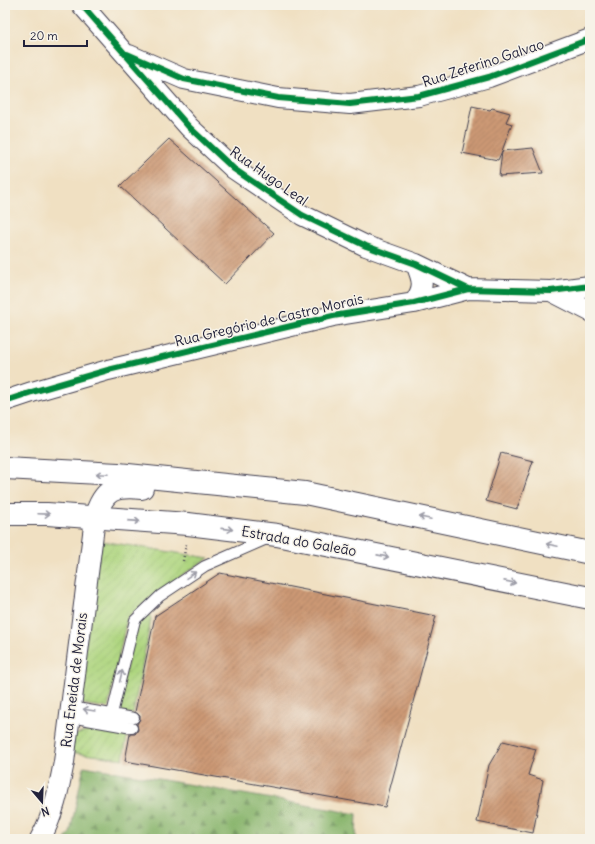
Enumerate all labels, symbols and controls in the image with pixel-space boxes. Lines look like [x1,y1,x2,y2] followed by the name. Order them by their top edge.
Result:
[24,22,87,48] scale bar
[30,28,58,43] text: 20 m
[420,35,546,91] street label: Rua Zeferino Galvao
[226,142,312,210] street label: Rua Hugo Leal
[173,290,365,350] street label: Rua Gregório de Castro Morais
[96,470,109,477] one-way arrow
[37,511,50,518] one-way arrow
[418,514,431,522] one-way arrow
[127,517,140,524] one-way arrow
[240,522,358,560] street label: Estrada do Galeão
[220,525,233,533] one-way arrow
[546,540,559,548] one-way arrow
[376,552,389,560] one-way arrow
[185,571,197,579] one-way arrow
[503,578,516,586] one-way arrow
[57,611,91,749] street label: Rua Eneida de Morais
[118,670,126,683] one-way arrow
[83,706,96,714] one-way arrow
[22,782,62,822] north arrow
[39,804,51,819] text: N

